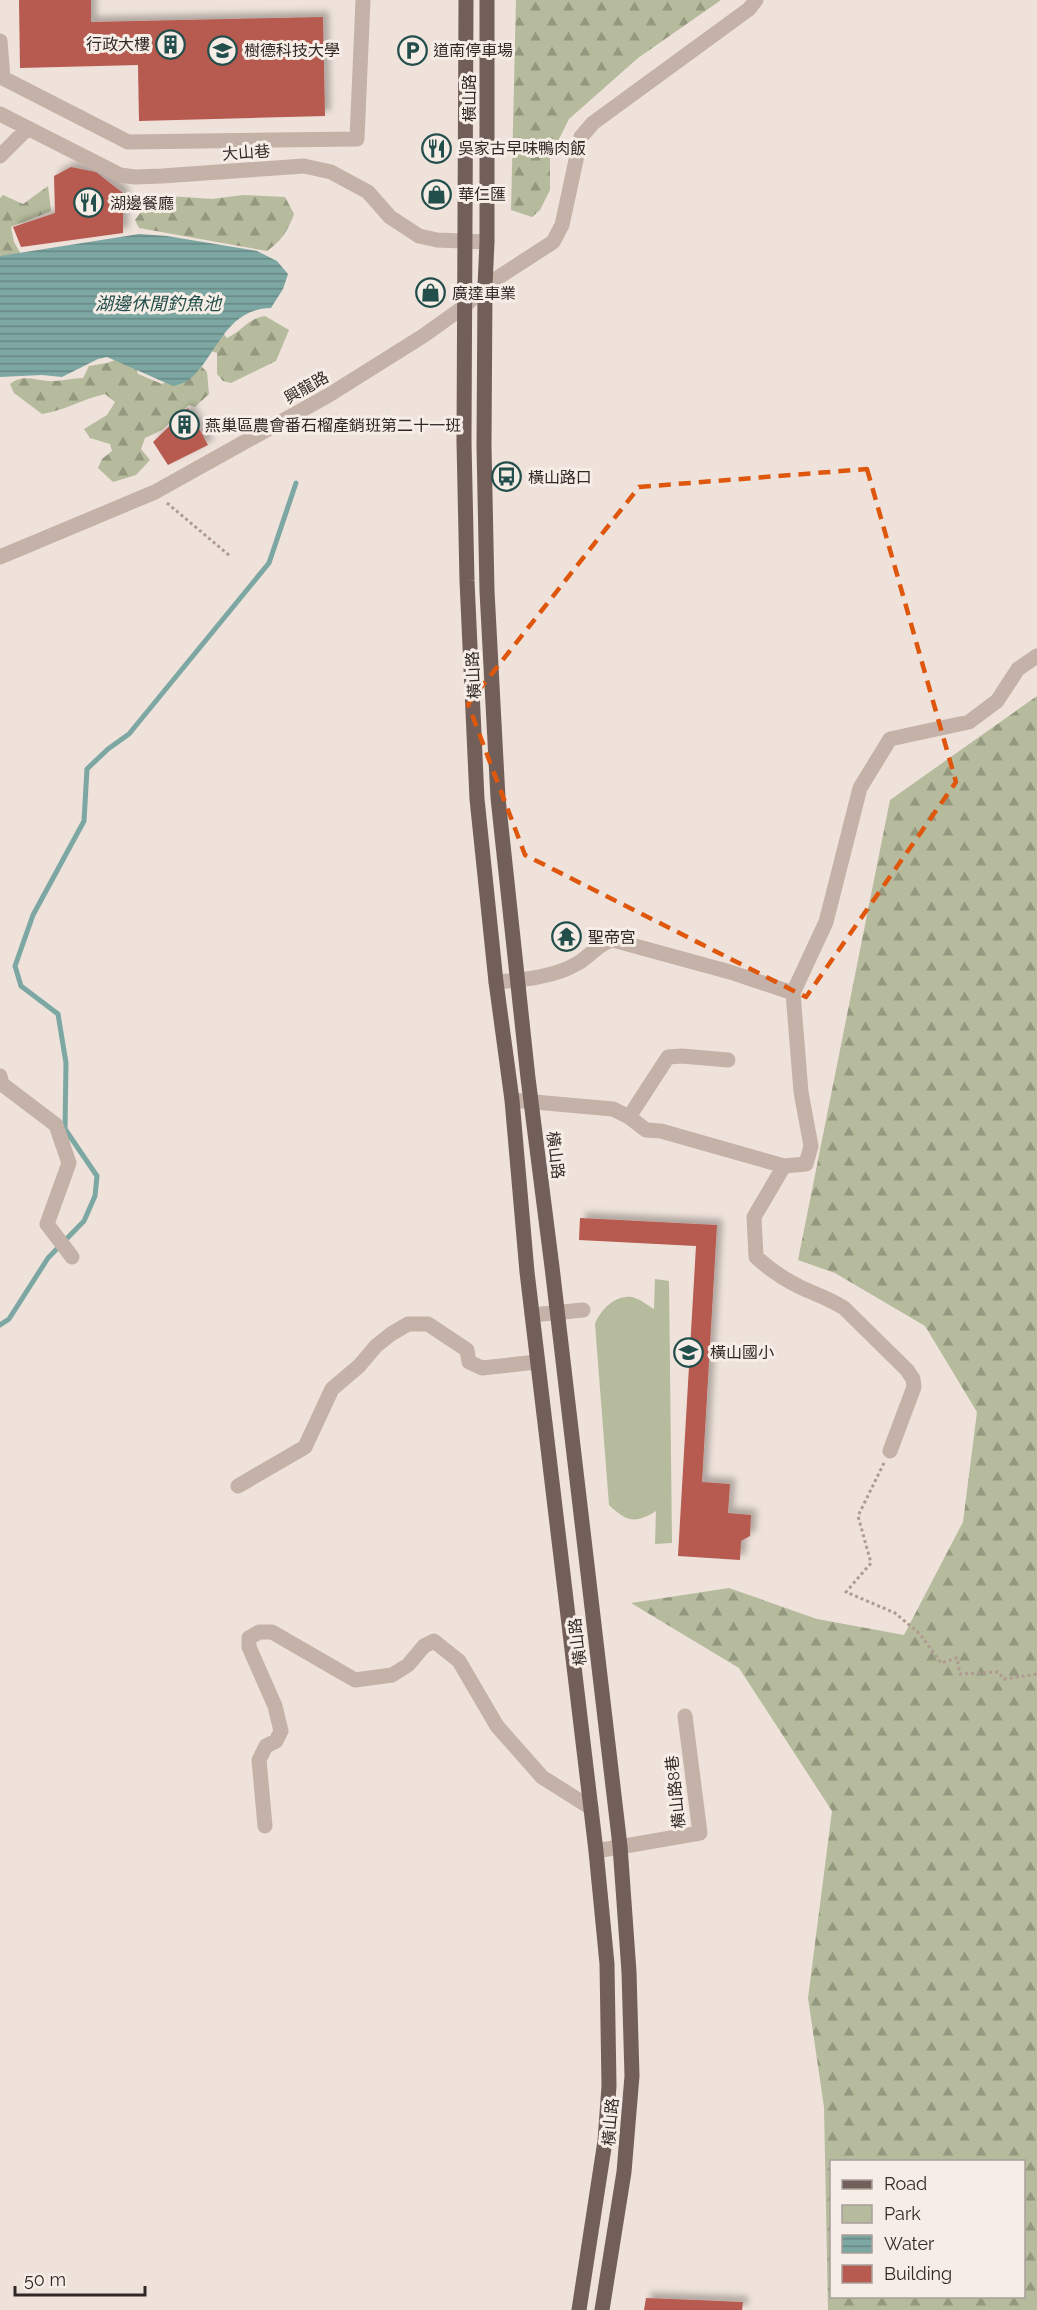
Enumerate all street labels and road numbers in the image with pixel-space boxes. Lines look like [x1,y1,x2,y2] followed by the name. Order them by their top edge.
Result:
[460,74,479,122] street label: 橫山路
[221,141,271,164] street label: 大山巷
[281,367,332,408] street label: 興龍路
[463,651,484,699] street label: 橫山路
[543,1130,568,1180] street label: 橫山路
[565,1617,590,1667] street label: 橫山路
[662,1754,689,1829] street label: 橫山路8巷
[599,2097,622,2147] street label: 橫山路

